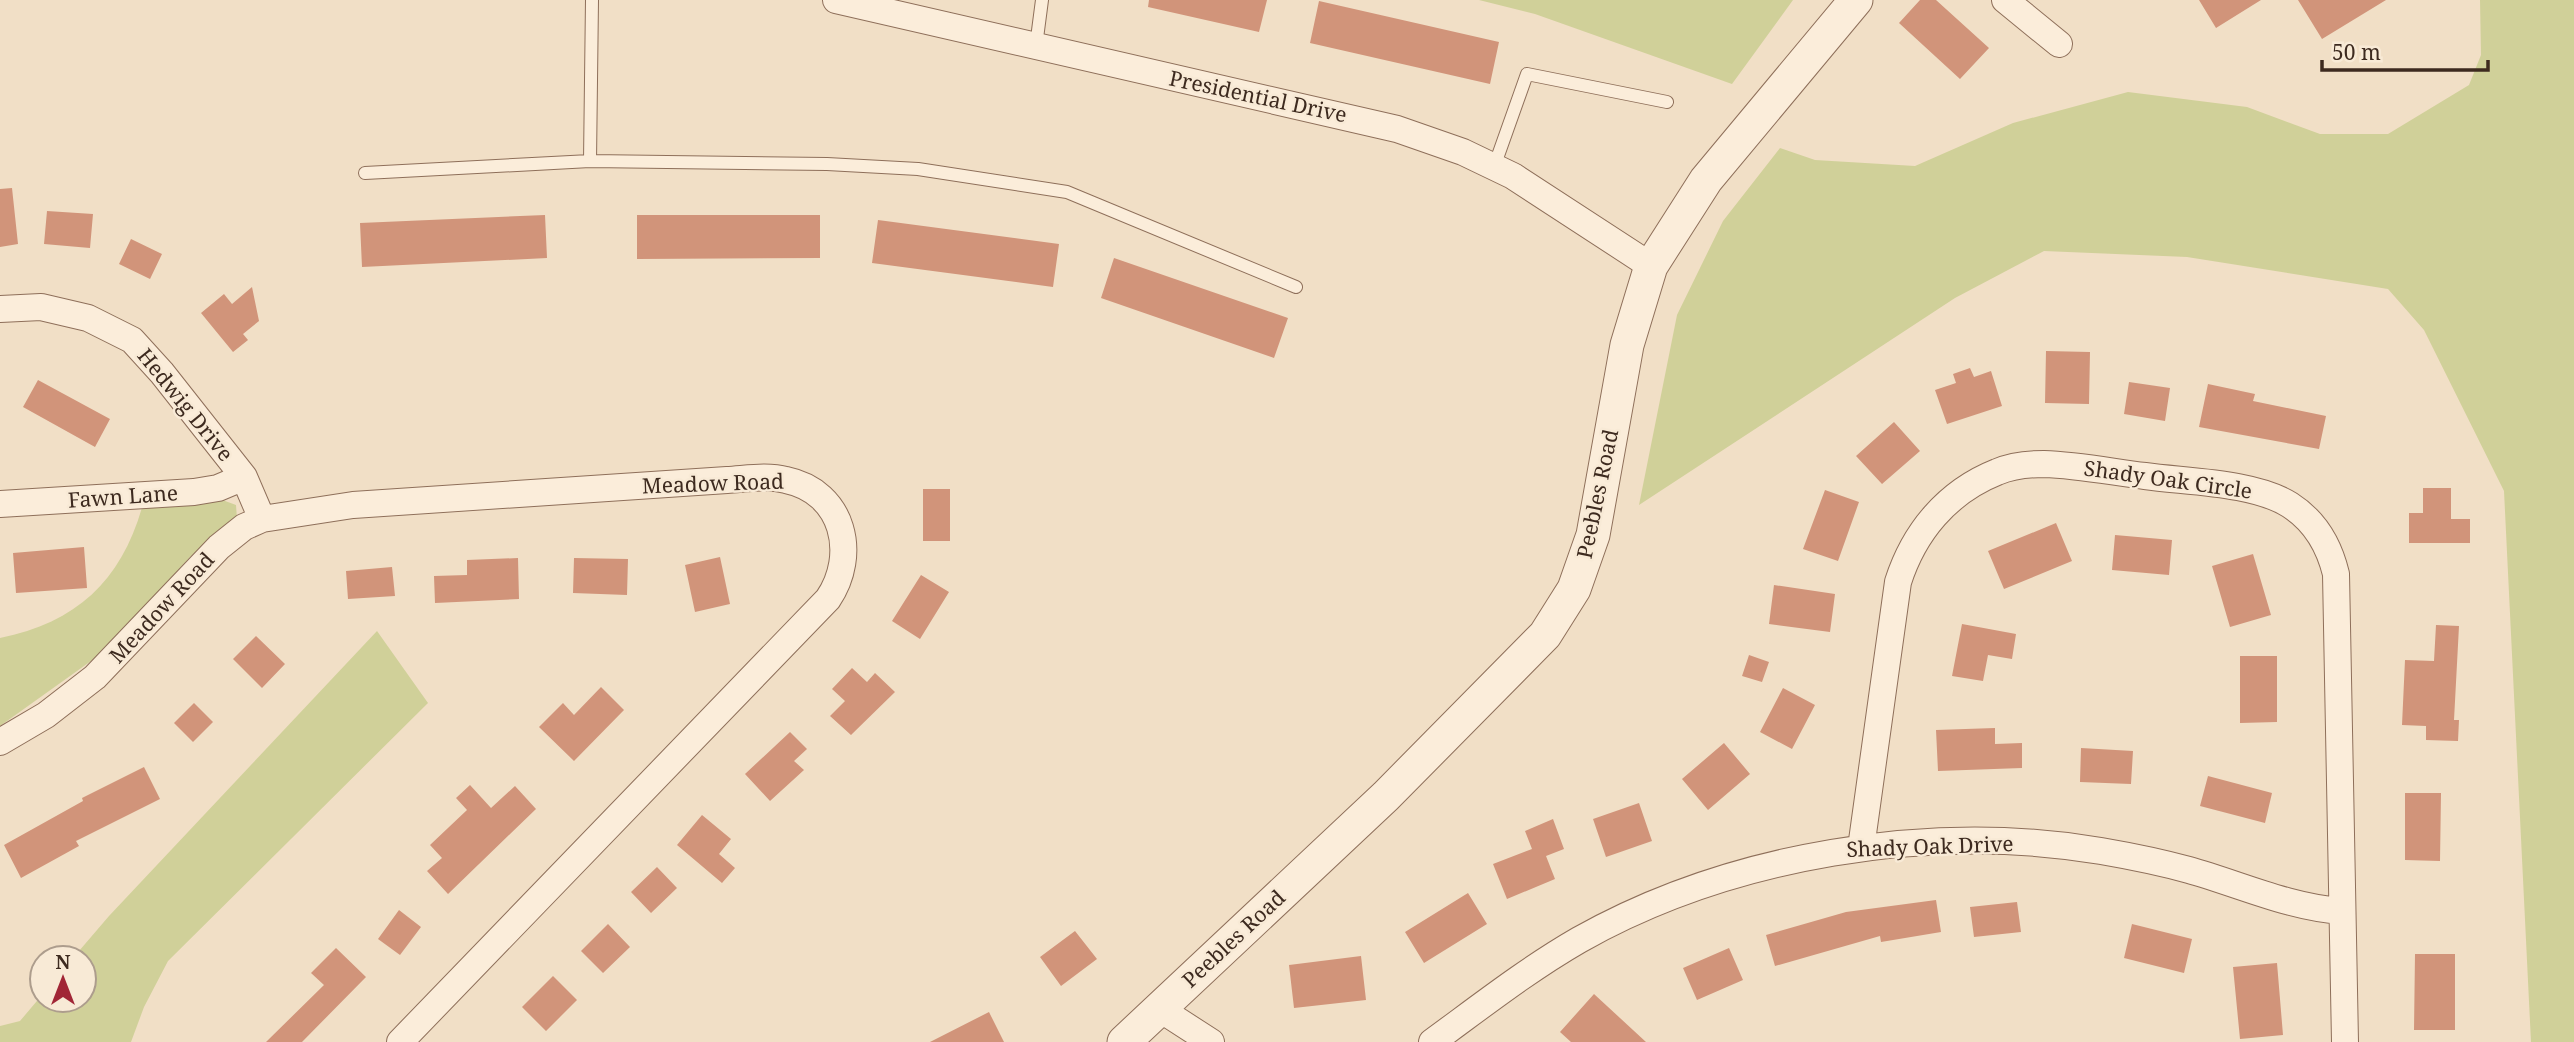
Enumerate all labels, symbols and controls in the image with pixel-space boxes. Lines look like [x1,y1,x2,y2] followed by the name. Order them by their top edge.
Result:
[2322,28,2488,72] scale bar
[2332,38,2381,66] text: 50 m
[1167,64,1350,129] street label: Presidential Drive
[132,342,240,467] street label: Hedwig Drive
[1570,427,1624,561] street label: Peebles Road
[2082,453,2254,505] street label: Shady Oak Circle
[642,467,784,499] street label: Meadow Road
[67,478,179,514] street label: Fawn Lane
[103,546,220,669] street label: Meadow Road
[1846,829,2014,863] street label: Shady Oak Drive
[1176,883,1291,993] street label: Peebles Road
[28,944,98,1014] north arrow
[56,949,71,975] text: N

